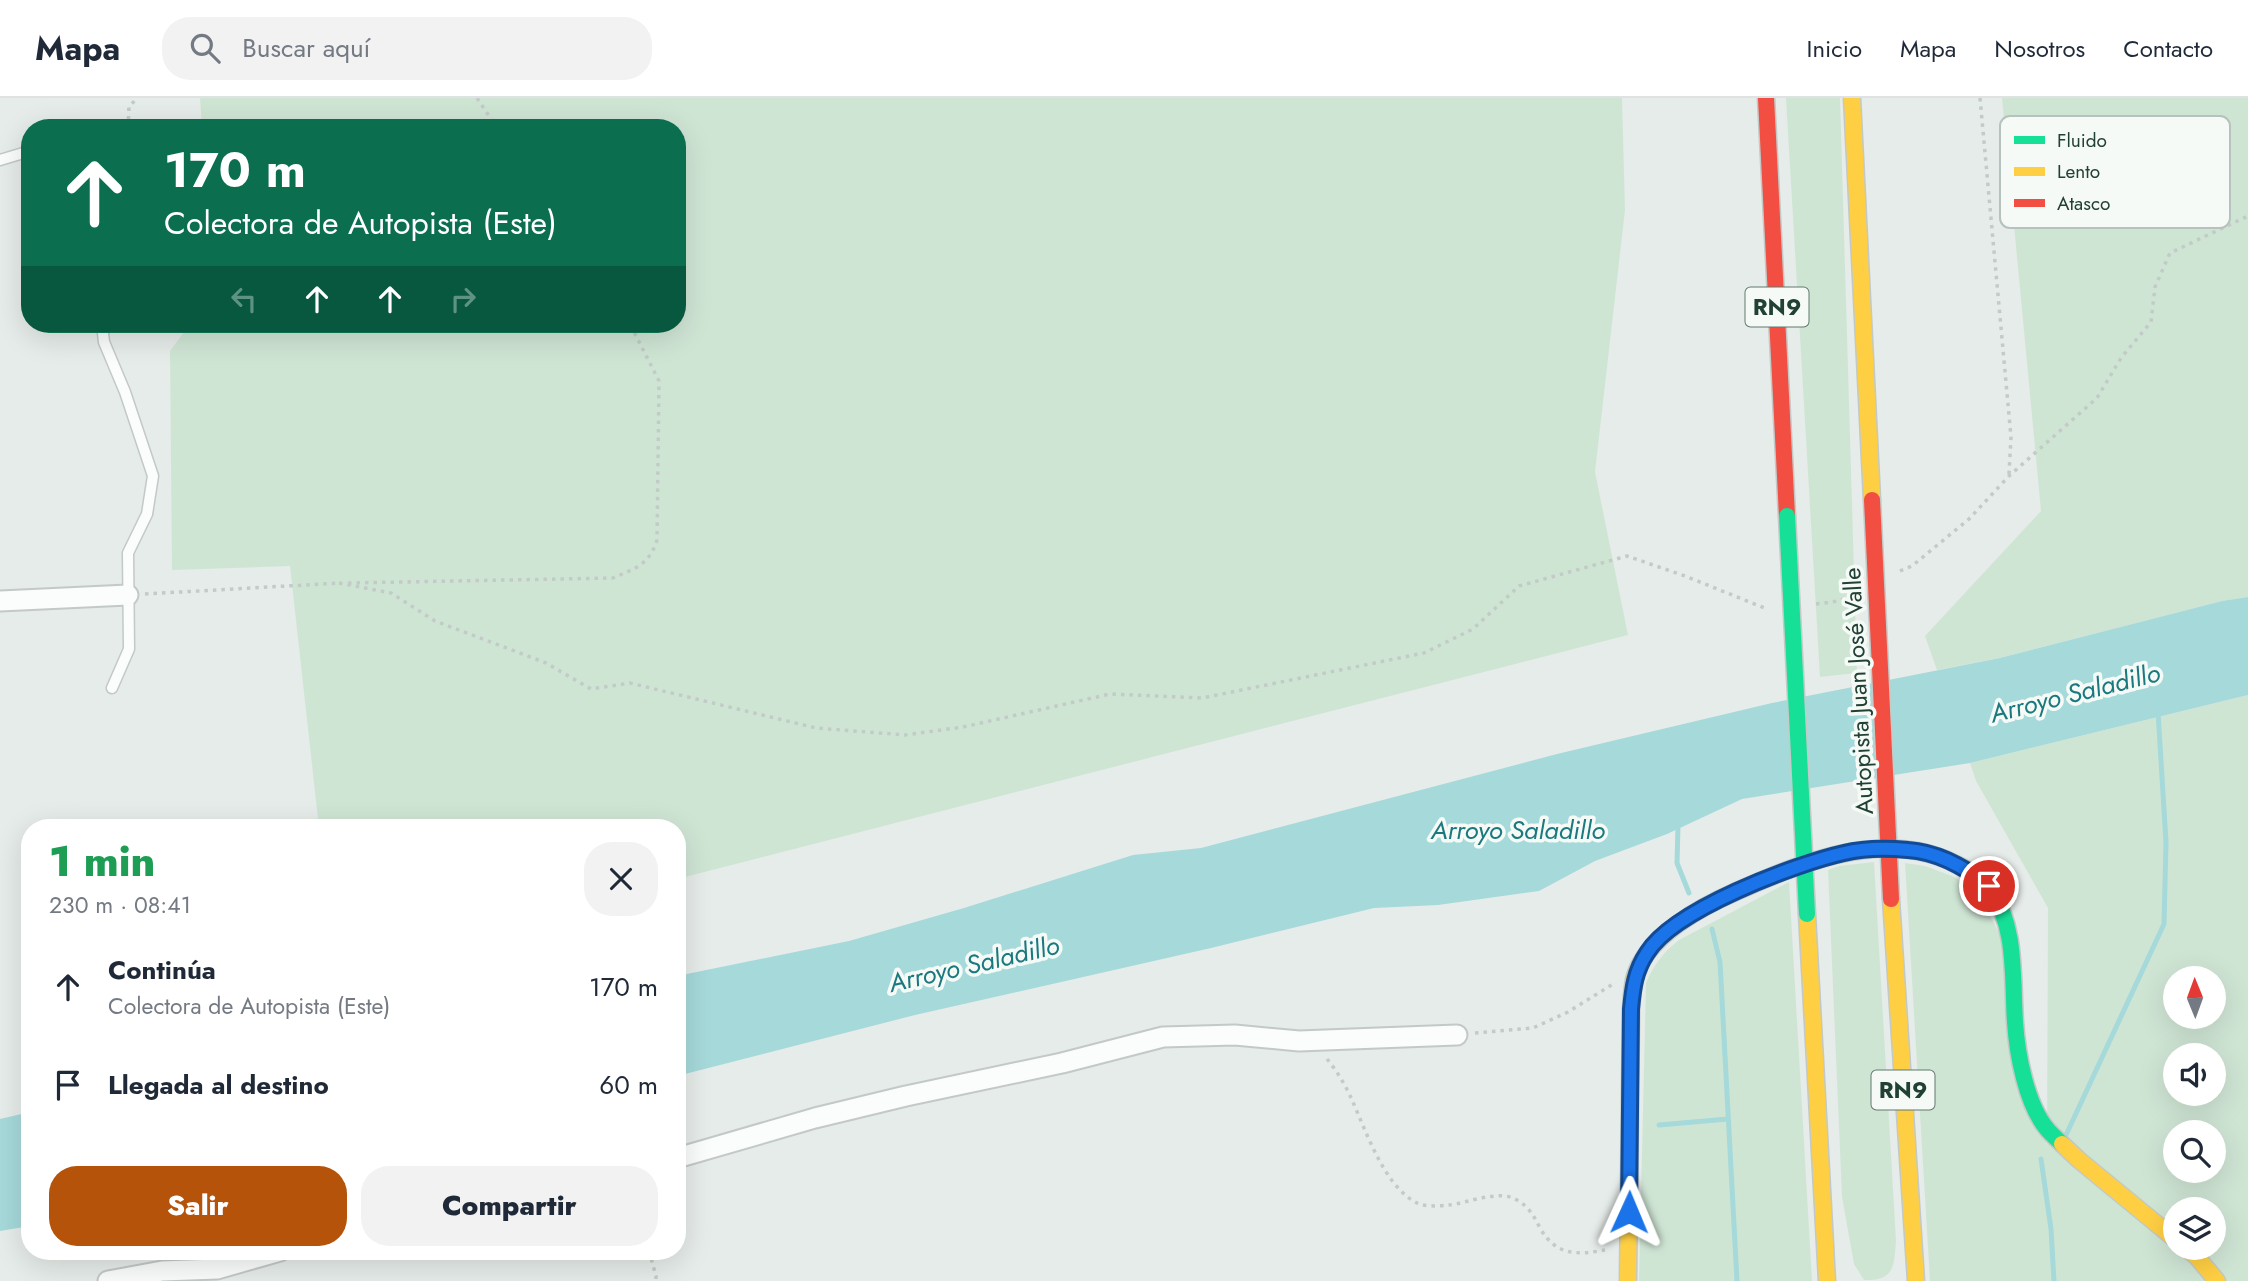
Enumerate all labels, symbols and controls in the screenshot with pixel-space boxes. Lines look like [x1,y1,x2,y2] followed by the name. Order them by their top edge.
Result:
[162,17,652,80] search box
[35,25,120,72] text: Mapa
[186,29,224,67] icon: search
[242,29,370,67] text: Buscar aquí
[1807,31,1862,66] text: Inicio
[1900,31,1956,66] text: Mapa
[1994,31,2085,66] text: Nosotros
[2123,31,2213,66] text: Contacto
[2000,116,2230,228] legend
[2057,127,2107,154] text: Fluido
[164,135,306,205] text: 170 m
[49,147,140,238] icon: ahead
[2057,158,2100,185] text: Lento
[2057,190,2110,217] text: Atasco
[164,200,557,246] text: Colectora de Autopista (Este)
[225,280,263,318] icon: left
[298,280,336,318] icon: ahead
[371,280,409,318] icon: ahead
[444,280,482,318] icon: right
[1746,288,1809,327] road number: RN9
[1834,567,1882,815] street label: Autopista Juan José Valle
[1985,653,2164,733] water label: Arroyo Saladillo
[1430,811,1605,849] water label: Arroyo Saladillo
[49,831,155,892] text: 1 min
[584,842,658,916] button: close
[1959,856,2019,916] pin
[1970,867,2008,905] icon: arrive
[49,888,191,922] text: 230 m · 08:41
[884,926,1063,1002] water label: Arroyo Saladillo
[108,951,216,989] text: Continúa
[2163,966,2226,1029] north arrow
[2163,966,2226,1260] map controls
[49,968,87,1006] icon: ahead
[589,968,658,1006] text: 170 m
[108,989,391,1023] text: Colectora de Autopista (Este)
[2163,1043,2226,1106] button: sound
[49,1066,87,1104] icon: arrive
[108,1066,329,1104] text: Llegada al destino
[599,1066,658,1104] text: 60 m
[1871,1071,1934,1110] road number: RN9
[2163,1120,2226,1183] button: search
[49,1166,347,1246] button: Salir
[361,1166,658,1246] button: Compartir
[1592,1175,1666,1249] position arrow
[2163,1197,2226,1260] button: layers

